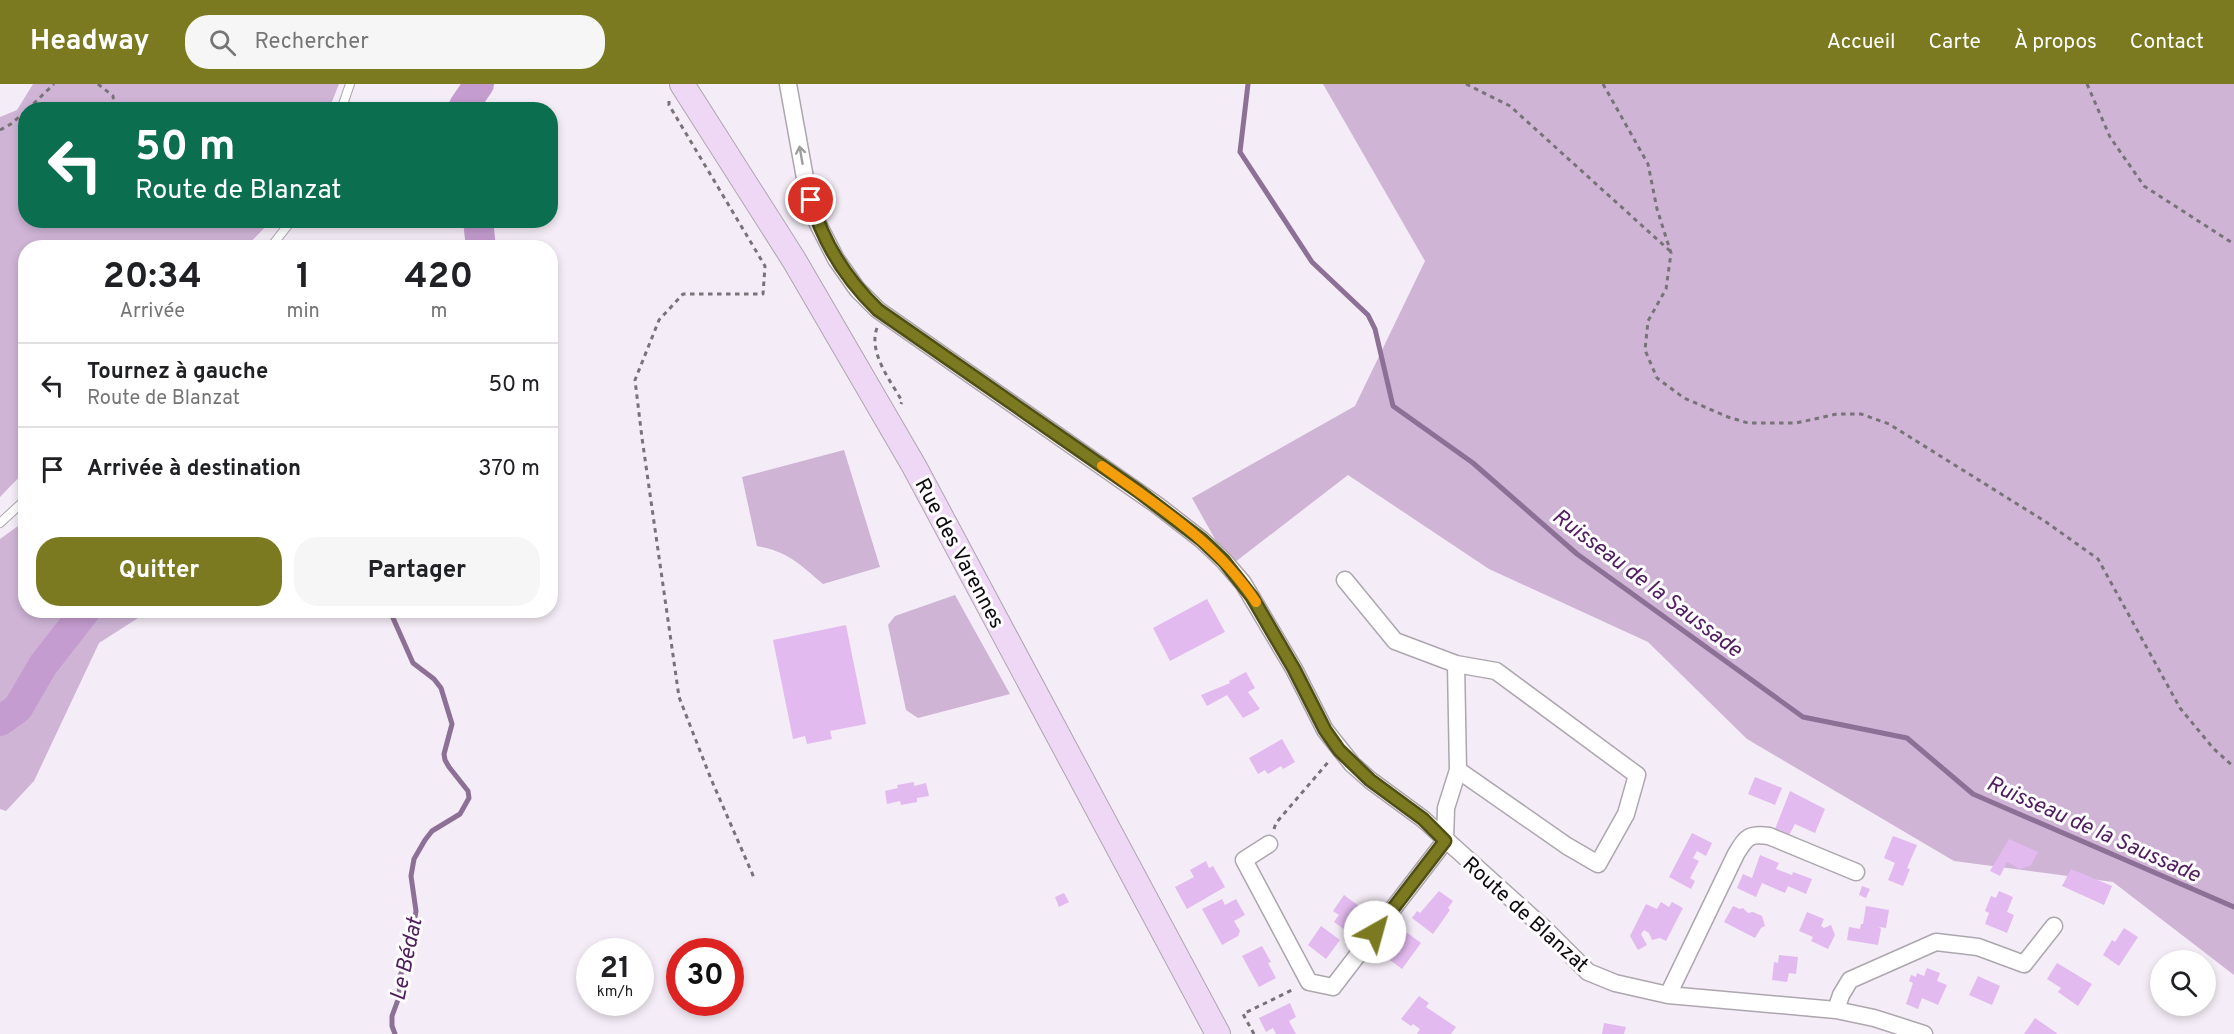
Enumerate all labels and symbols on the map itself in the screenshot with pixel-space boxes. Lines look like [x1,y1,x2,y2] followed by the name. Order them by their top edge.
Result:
[795,146,806,165] one-way arrow
[785,174,836,225] pin
[908,474,1010,633] street label: Rue des Varennes
[1546,504,1747,665] water label: Ruisseau de la Saussade
[1982,771,2204,890] water label: Ruisseau de la Saussade
[1456,851,1594,979] street label: Route de Blanzat
[1343,900,1407,964] position arrow
[385,914,430,1003] water label: Le Bédat
[666,938,744,1016] speed limit sign: 30

